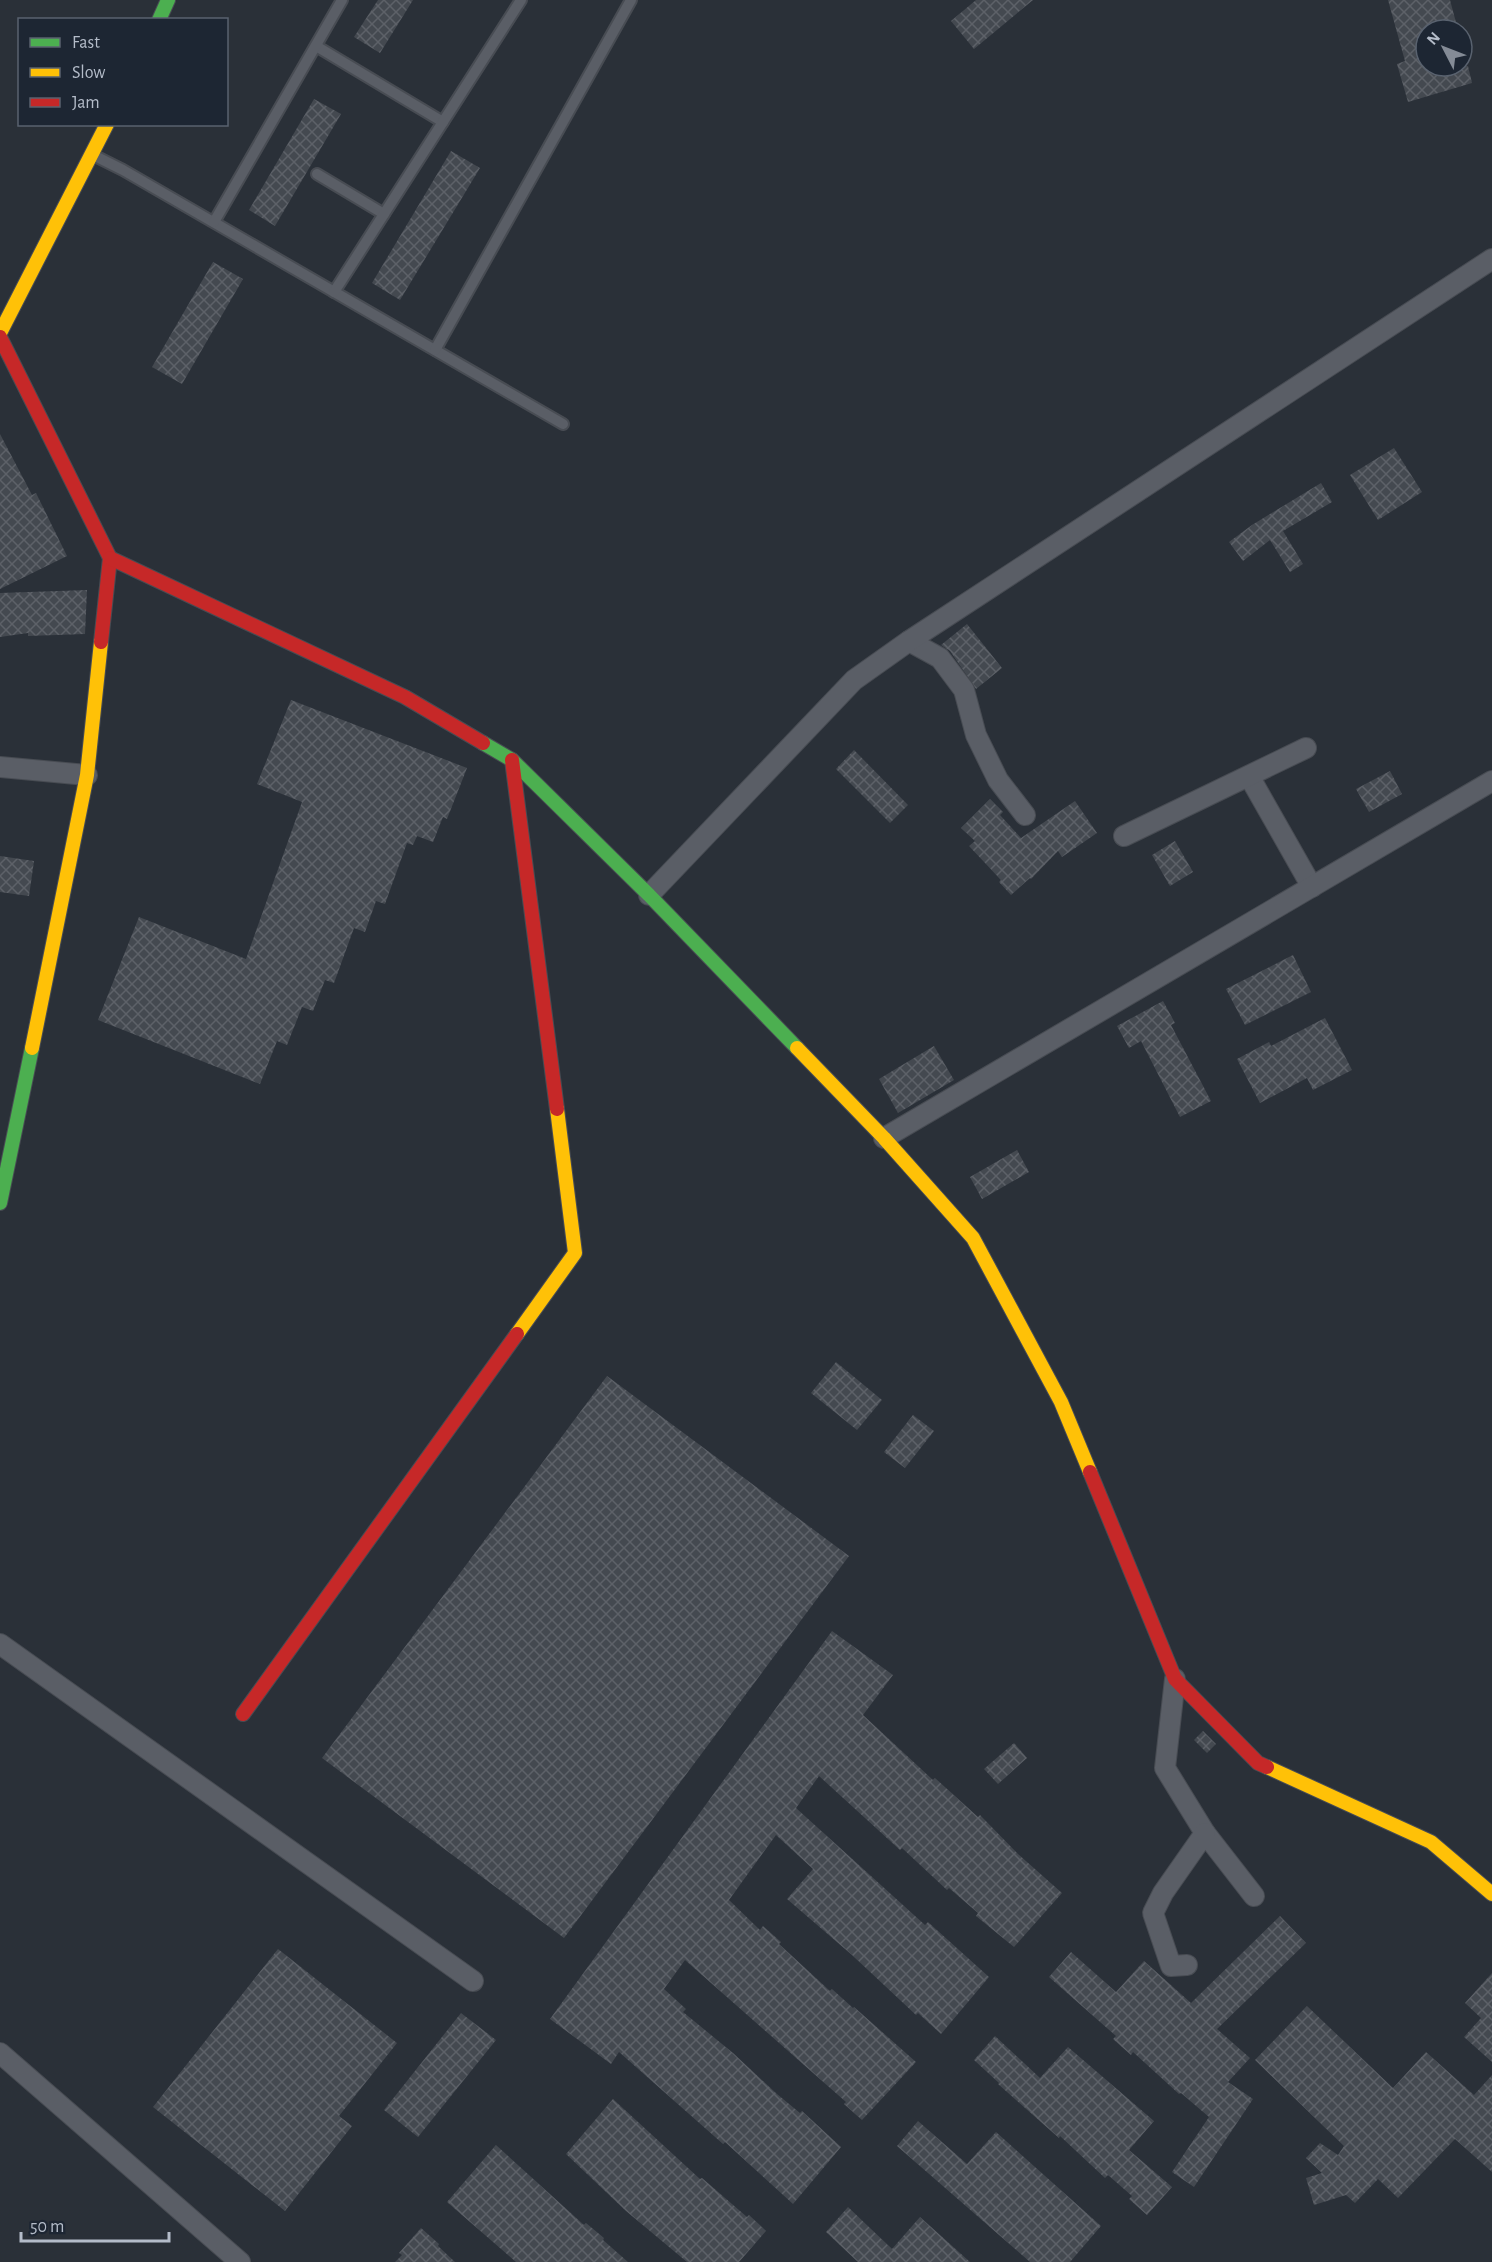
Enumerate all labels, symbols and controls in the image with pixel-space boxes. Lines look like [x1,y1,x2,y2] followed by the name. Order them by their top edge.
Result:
[18,18,228,126] legend
[1414,18,1474,78] north arrow
[1424,29,1443,48] text: N
[72,34,100,52] text: Fast
[72,64,105,82] text: Slow
[72,94,100,112] text: Jam
[21,2205,170,2243] scale bar
[30,2218,64,2236] text: 50 m

